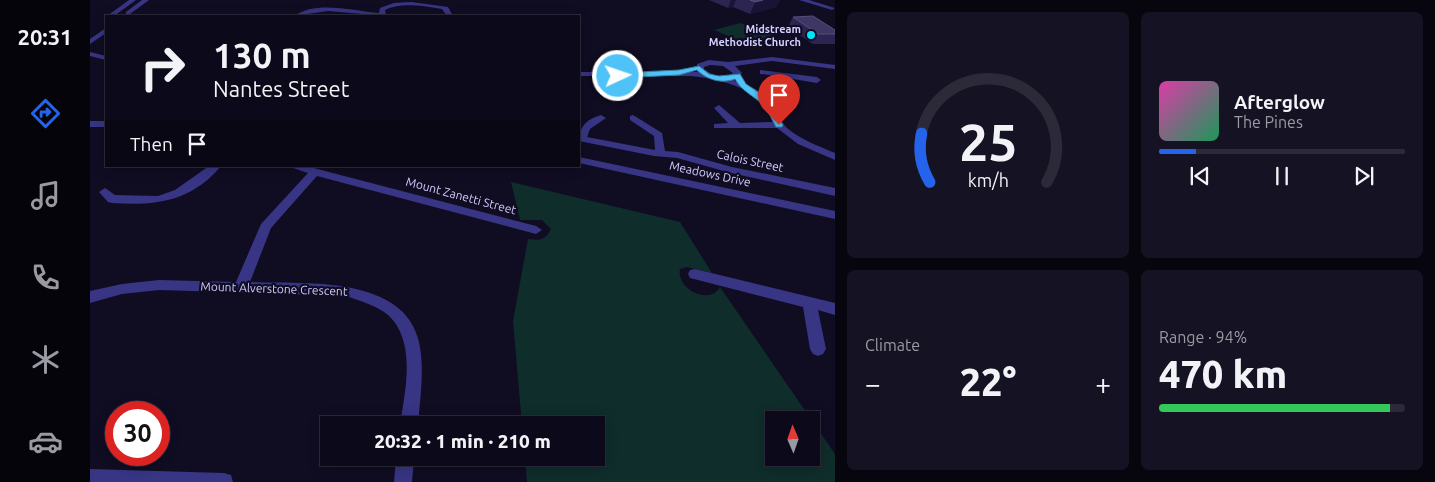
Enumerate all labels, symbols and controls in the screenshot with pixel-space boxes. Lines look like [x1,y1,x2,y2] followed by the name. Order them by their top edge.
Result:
[709,23,801,48] place label: Midstream Methodist Church
[17,24,73,49] text: 20:31
[805,29,817,41] marker: Midstream Methodist Church
[130,35,195,100] icon: right
[213,35,311,75] text: 130 m
[591,49,643,101] position arrow
[758,74,800,125] pin
[213,76,349,101] text: Nantes Street
[765,81,793,109] icon: arrive
[1234,91,1325,113] text: Afterglow
[28,96,63,131] icon: directions
[959,113,1017,171] text: 25
[1234,113,1303,131] text: The Pines
[183,130,211,158] icon: arrive
[130,133,173,155] text: Then
[715,147,785,174] street label: Calois Street
[668,159,752,188] street label: Meadows Drive
[1186,162,1214,190] icon: previous
[1268,162,1296,190] icon: pause
[1350,162,1378,190] icon: next
[967,170,1009,190] text: km/h
[405,175,518,217] street label: Mount Zanetti Street
[28,178,63,213] icon: music
[28,260,63,295] icon: phone
[200,279,348,298] street label: Mount Alverstone Crescent
[1159,328,1247,346] text: Range · 94%
[865,336,920,354] text: Climate
[28,342,63,377] icon: climate
[1159,353,1287,395] text: 470 km
[960,361,1016,403] text: 22°
[865,368,881,399] text: −
[1095,368,1111,399] text: +
[105,401,170,466] speed limit sign: 30
[765,411,820,466] north arrow
[765,411,820,466] map controls
[28,424,63,459] icon: car
[374,430,551,452] text: 20:32 · 1 min · 210 m

